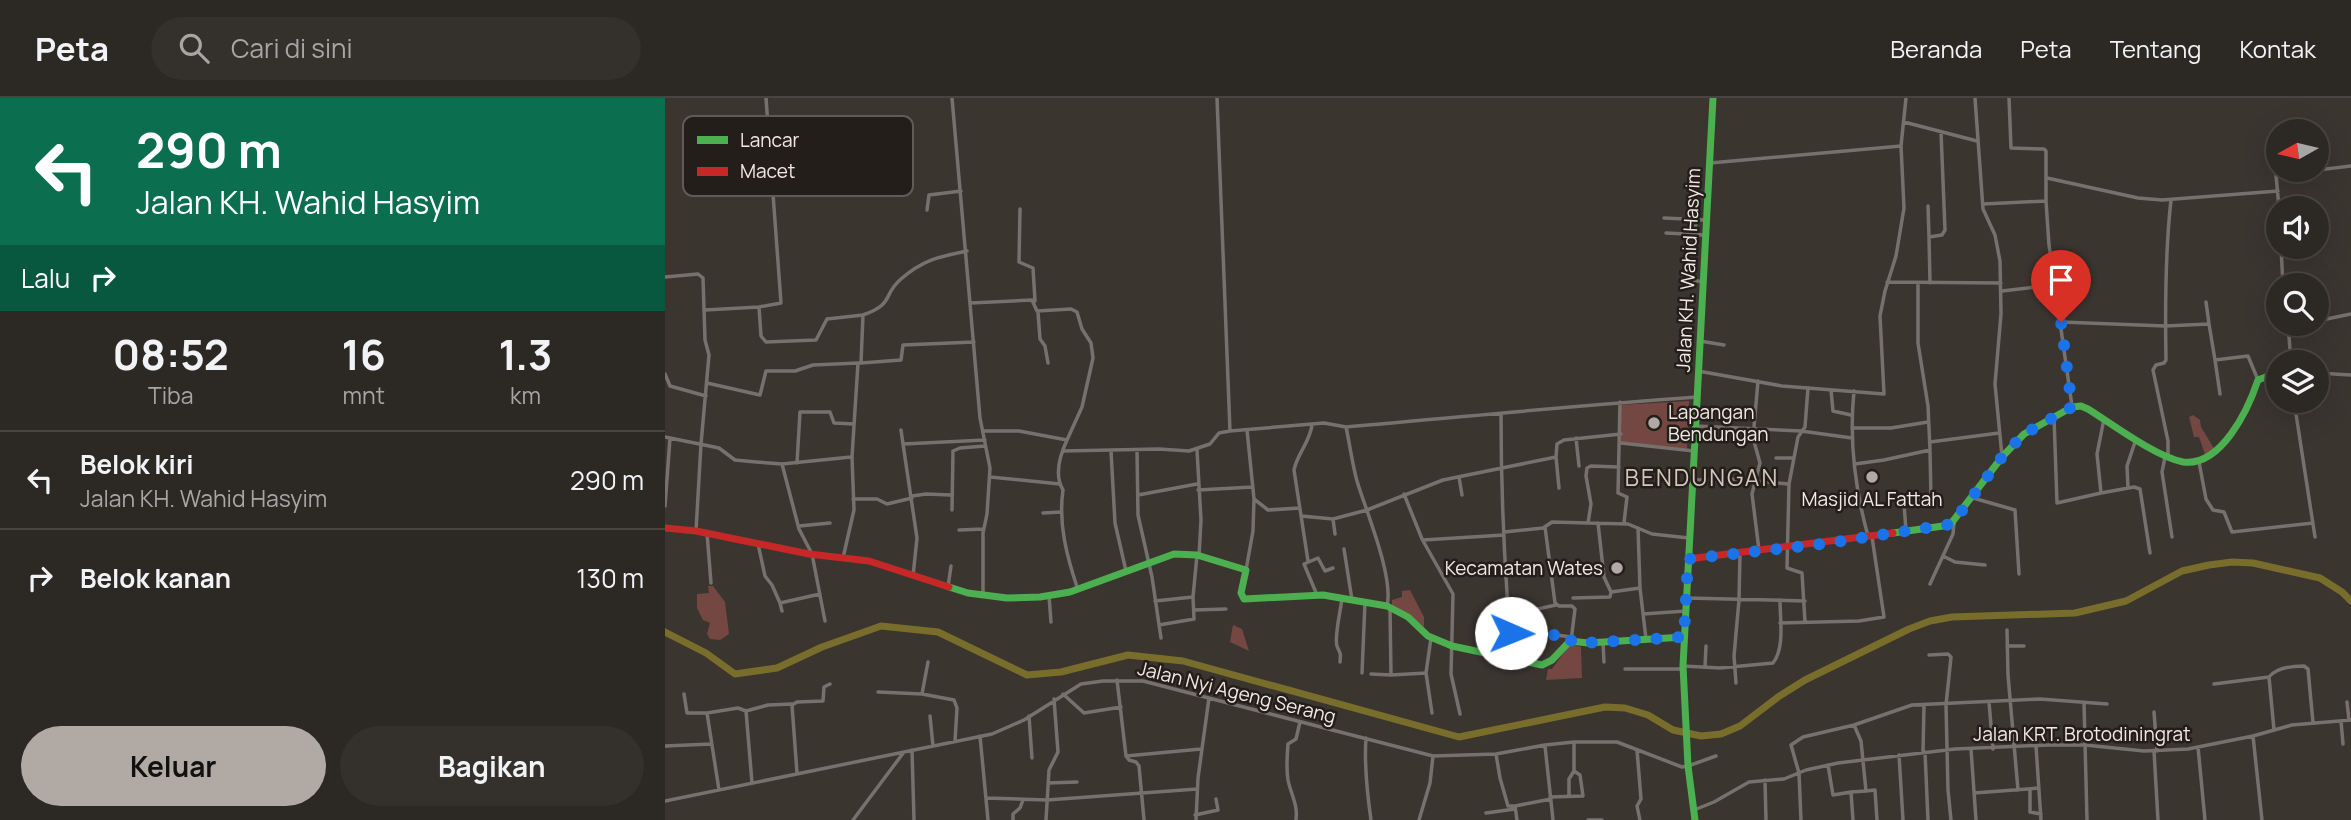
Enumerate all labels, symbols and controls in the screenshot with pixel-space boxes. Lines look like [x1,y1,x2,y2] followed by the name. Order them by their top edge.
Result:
[151,17,641,80] search box
[35,26,109,71] text: Peta
[175,29,213,67] icon: search
[231,30,353,66] text: Cari di sini
[1890,32,1982,65] text: Beranda
[2020,32,2072,65] text: Peta
[2110,32,2201,65] text: Tentang
[2239,32,2316,65] text: Kontak
[136,116,282,183] text: 290 m
[683,116,913,196] legend
[2266,119,2329,182] north arrow
[2266,119,2329,413] map controls
[21,126,112,217] icon: left
[740,127,799,153] text: Lancar
[740,158,795,184] text: Macet
[1670,167,1706,373] street label: Jalan KH. Wahid Hasyim
[136,180,480,224] text: Jalan KH. Wahid Hasyim
[2266,196,2329,259] button: sound
[2031,250,2091,322] pin
[84,259,122,297] icon: right
[21,260,70,296] text: Lalu
[2042,261,2080,299] icon: arrive
[2266,273,2329,336] button: search
[113,325,229,383] text: 08:52
[341,325,386,383] text: 16
[499,325,552,383] text: 1.3
[2266,350,2329,413] button: layers
[148,379,193,411] text: Tiba
[343,379,385,411] text: mnt
[510,379,541,411] text: km
[1668,399,1769,447] place label: Lapangan Bendungan
[1646,415,1662,431] marker: Lapangan Bendungan
[80,446,194,482] text: Belok kiri
[21,461,59,499] icon: left
[1625,461,1779,493] district label: BENDUNGAN
[570,462,644,498] text: 290 m
[1864,469,1880,485] marker: Masjid AL Fattah
[80,482,327,514] text: Jalan KH. Wahid Hasyim
[1801,486,1943,512] place label: Masjid AL Fattah
[1445,555,1603,581] place label: Kecamatan Wates
[21,559,59,597] icon: right
[80,560,231,596] text: Belok kanan
[576,560,644,596] text: 130 m
[1609,560,1625,576] marker: Kecamatan Wates
[1474,596,1548,670] position arrow
[1135,655,1339,729] street label: Jalan Nyi Ageng Serang
[1973,721,2191,747] street label: Jalan KRT. Brotodiningrat
[21,726,326,806] button: Keluar
[340,726,644,806] button: Bagikan

